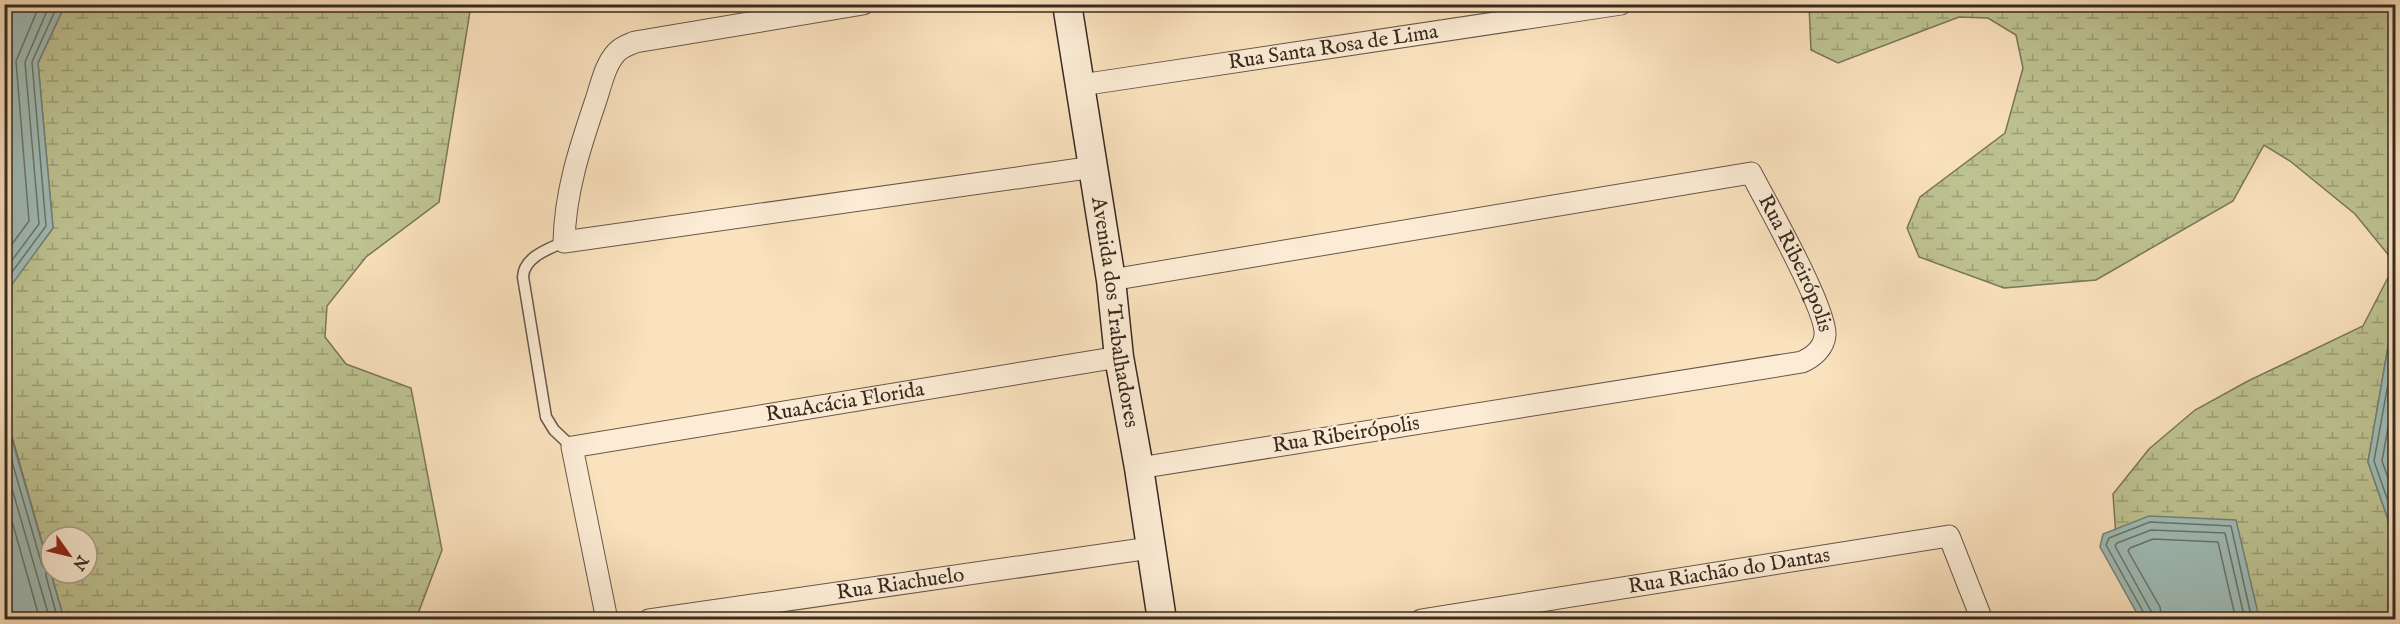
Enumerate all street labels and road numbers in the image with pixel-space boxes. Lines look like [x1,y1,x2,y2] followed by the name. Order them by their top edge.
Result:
[1226,18,1441,76] street label: Rua Santa Rosa de Lima
[1752,190,1838,334] street label: Rua Ribeirópolis
[1084,194,1145,430] street label: Avenida dos Trabalhadores
[764,376,927,428] street label: RuaAcácia Florida
[1270,410,1422,460] street label: Rua Ribeirópolis
[1626,542,1832,600] street label: Rua Riachão do Dantas
[835,561,966,606] street label: Rua Riachuelo

